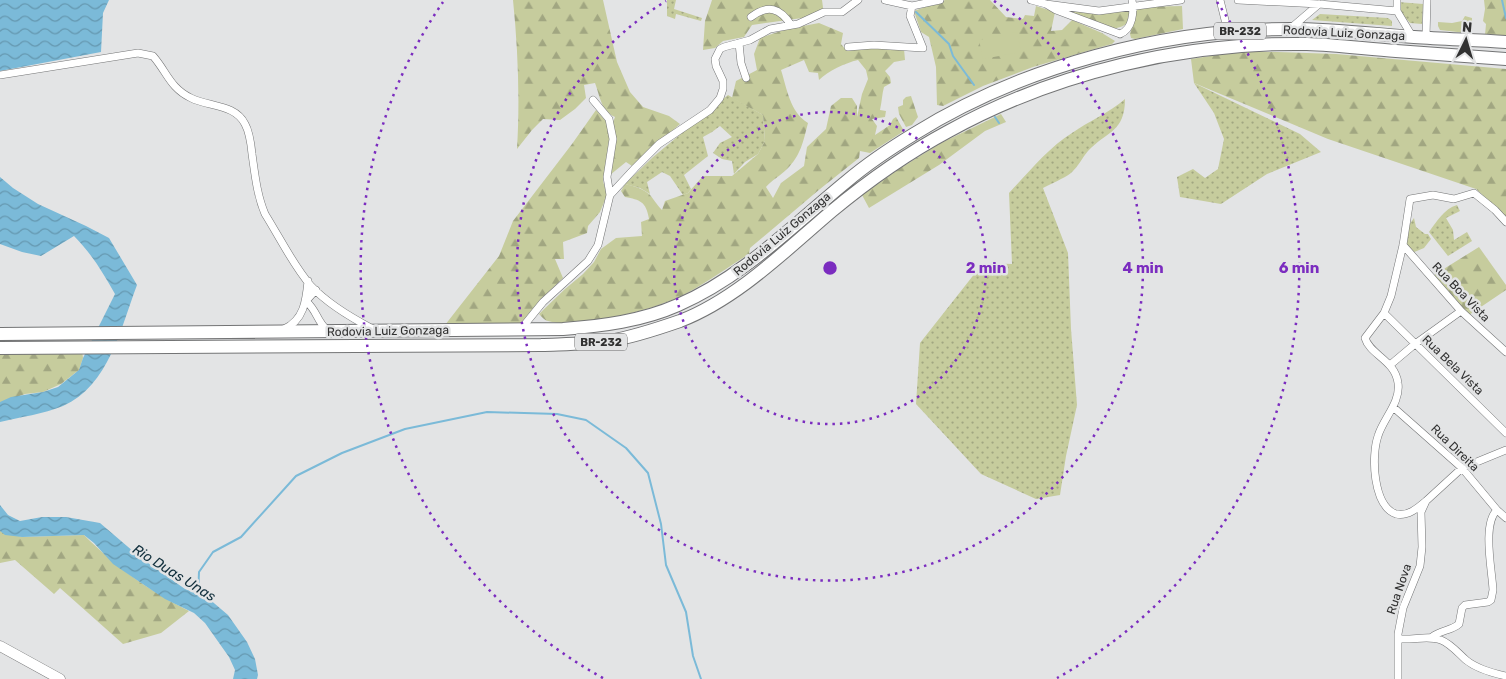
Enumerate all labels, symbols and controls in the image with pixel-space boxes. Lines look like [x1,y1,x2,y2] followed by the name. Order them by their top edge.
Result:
[1441,15,1491,65] north arrow
[1461,19,1473,36] text: N
[1214,22,1266,40] road number: BR-232
[1283,23,1405,43] street label: Rodovia Luiz Gonzaga
[731,189,833,279] street label: Rodovia Luiz Gonzaga
[821,259,839,277] centre of rings
[966,259,1006,277] text: 2 min
[1122,259,1164,277] text: 4 min
[1279,259,1319,277] text: 6 min
[1429,259,1493,325] street label: Rua Boa Vista
[327,323,449,339] street label: Rodovia Luiz Gonzaga
[1419,332,1487,398] street label: Rua Bela Vista
[575,334,627,351] road number: BR-232
[1428,422,1482,474] street label: Rua Direita
[129,541,219,605] water label: Rio Duas Unas
[1384,562,1414,616] street label: Rua Nova

